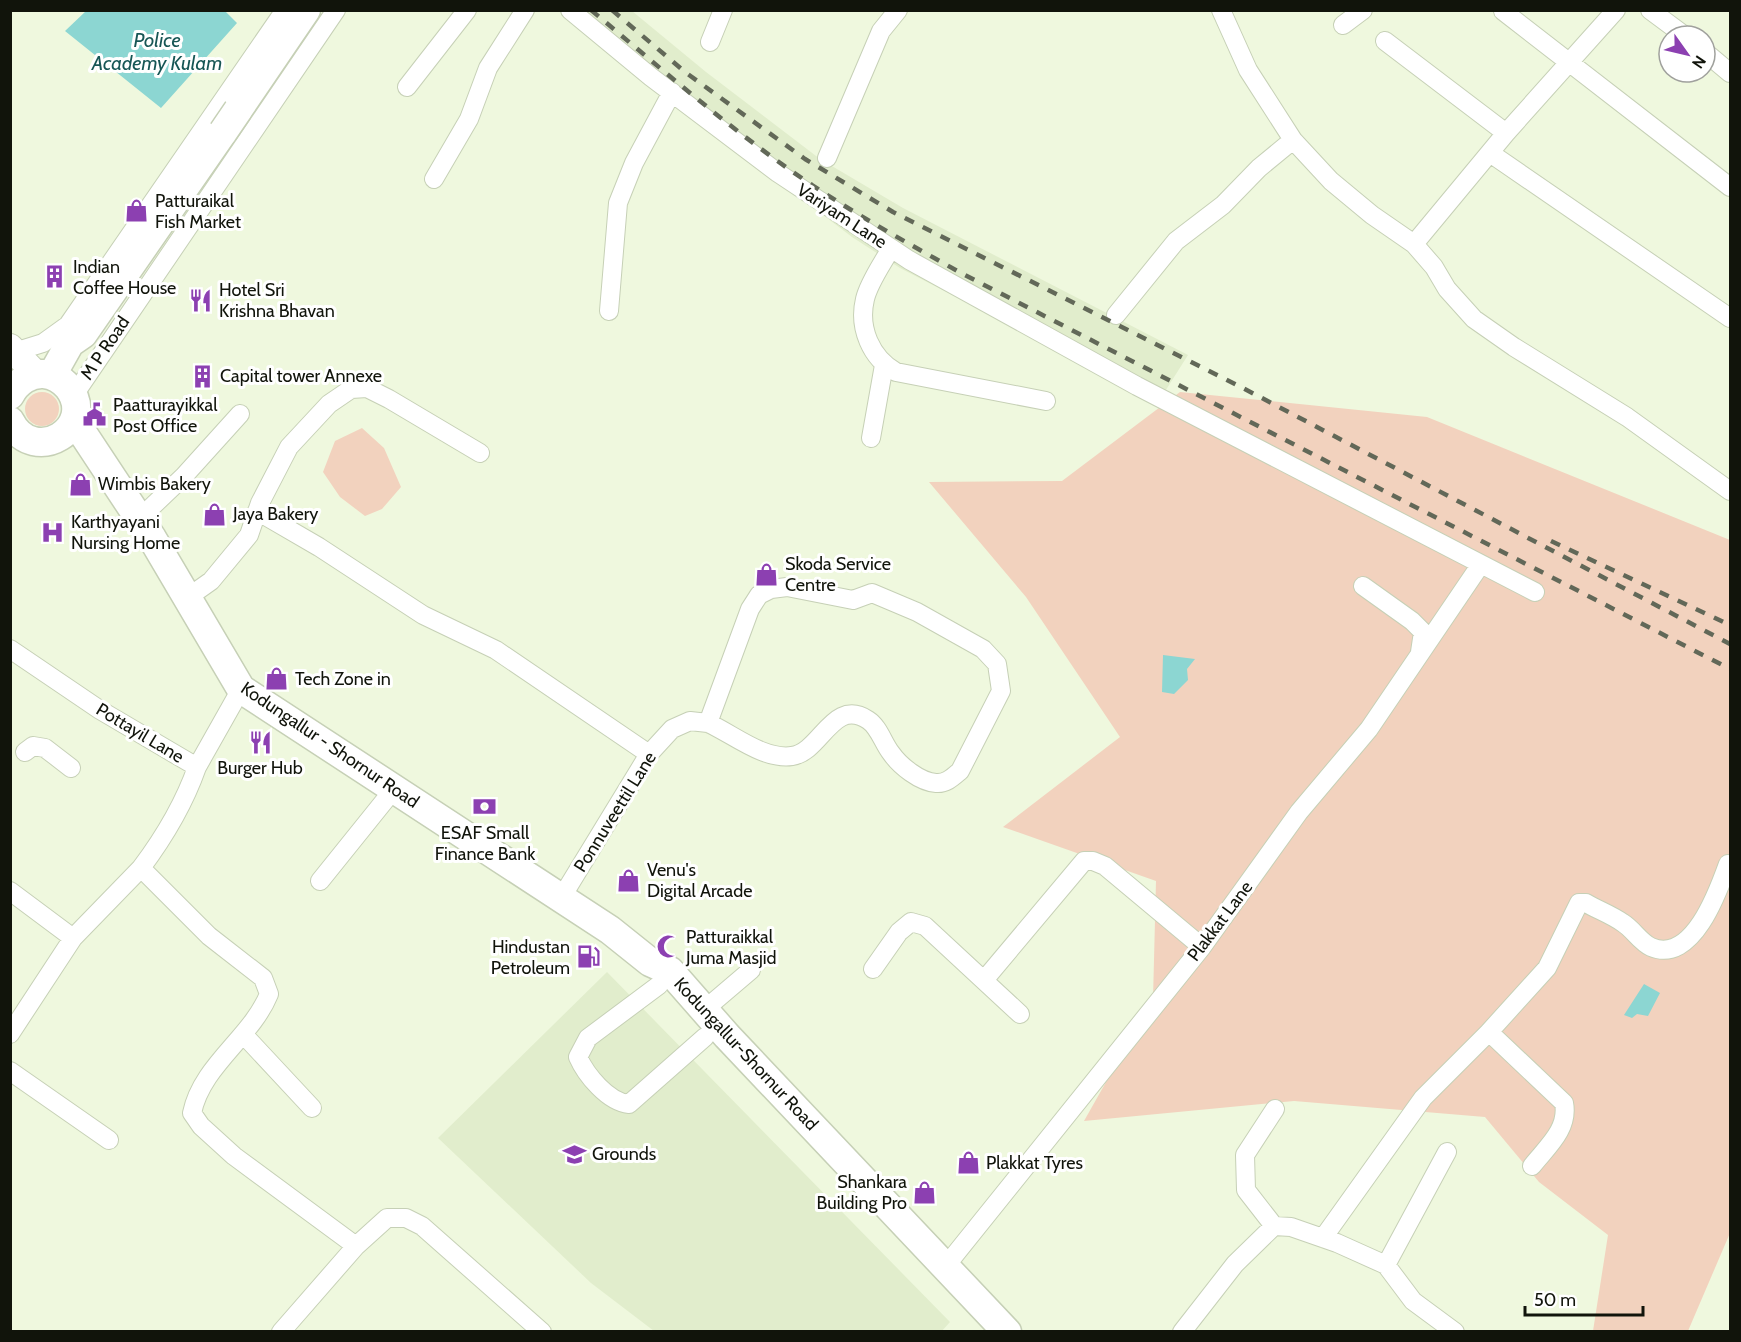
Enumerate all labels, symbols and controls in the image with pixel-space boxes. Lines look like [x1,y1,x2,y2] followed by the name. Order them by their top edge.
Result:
[1657,24,1717,84] north arrow
[91,28,222,75] water label: Police Academy Kulam
[1688,52,1710,72] text: N
[793,179,891,253] street label: Variyam Lane
[155,190,241,233] place label: Patturaikal Fish Market
[124,198,150,224] shop icon: Patturaikal Fish Market
[73,256,176,299] place label: Indian Coffee House
[42,264,68,290] building icon: Indian Coffee House
[219,279,335,322] place label: Hotel Sri Krishna Bhavan
[188,287,214,313] restaurant icon: Hotel Sri Krishna Bhavan
[76,312,134,384] street label: M P Road
[189,363,215,389] building icon: Capital tower Annexe
[220,365,382,387] place label: Capital tower Annexe
[113,394,218,437] place label: Paatturayikkal Post Office
[82,402,108,428] public building icon: Paatturayikkal Post Office
[67,471,93,497] shop icon: Wimbis Bakery
[98,473,211,495] place label: Wimbis Bakery
[202,501,228,527] shop icon: Jaya Bakery
[232,503,318,525] place label: Jaya Bakery
[71,511,180,554] place label: Karthyayani Nursing Home
[40,519,66,545] hospital icon: Karthyayani Nursing Home
[785,553,891,596] place label: Skoda Service Centre
[754,561,780,587] shop icon: Skoda Service Centre
[264,666,290,692] shop icon: Tech Zone in
[295,668,391,690] place label: Tech Zone in
[237,677,423,813] street label: Kodungallur - Shornur Road
[92,698,188,768] street label: Pottayil Lane
[247,729,273,755] restaurant icon: Burger Hub
[569,748,661,876] street label: Ponnuveettil Lane
[217,757,303,779] place label: Burger Hub
[472,794,498,820] bank icon: ESAF Small Finance Bank
[435,822,536,865] place label: ESAF Small Finance Bank
[647,859,752,902] place label: Venu's Digital Arcade
[616,867,642,893] shop icon: Venu's Digital Arcade
[1183,877,1257,965] street label: Plakkat Lane
[685,926,777,969] place label: Patturaikkal Juma Masjid
[655,934,681,960] mosque icon: Patturaikkal Juma Masjid
[491,936,570,979] place label: Hindustan Petroleum
[575,944,601,970] fuel station icon: Hindustan Petroleum
[669,973,823,1135] street label: Kodungallur-Shornur Road
[561,1141,587,1167] school or university icon: Grounds
[592,1143,656,1165] place label: Grounds
[955,1150,981,1176] shop icon: Plakkat Tyres
[986,1152,1083,1174] place label: Plakkat Tyres
[817,1171,907,1214] place label: Shankara Building Pro
[912,1179,938,1205] shop icon: Shankara Building Pro
[1525,1279,1644,1317] scale bar
[1534,1289,1576,1311] text: 50 m

